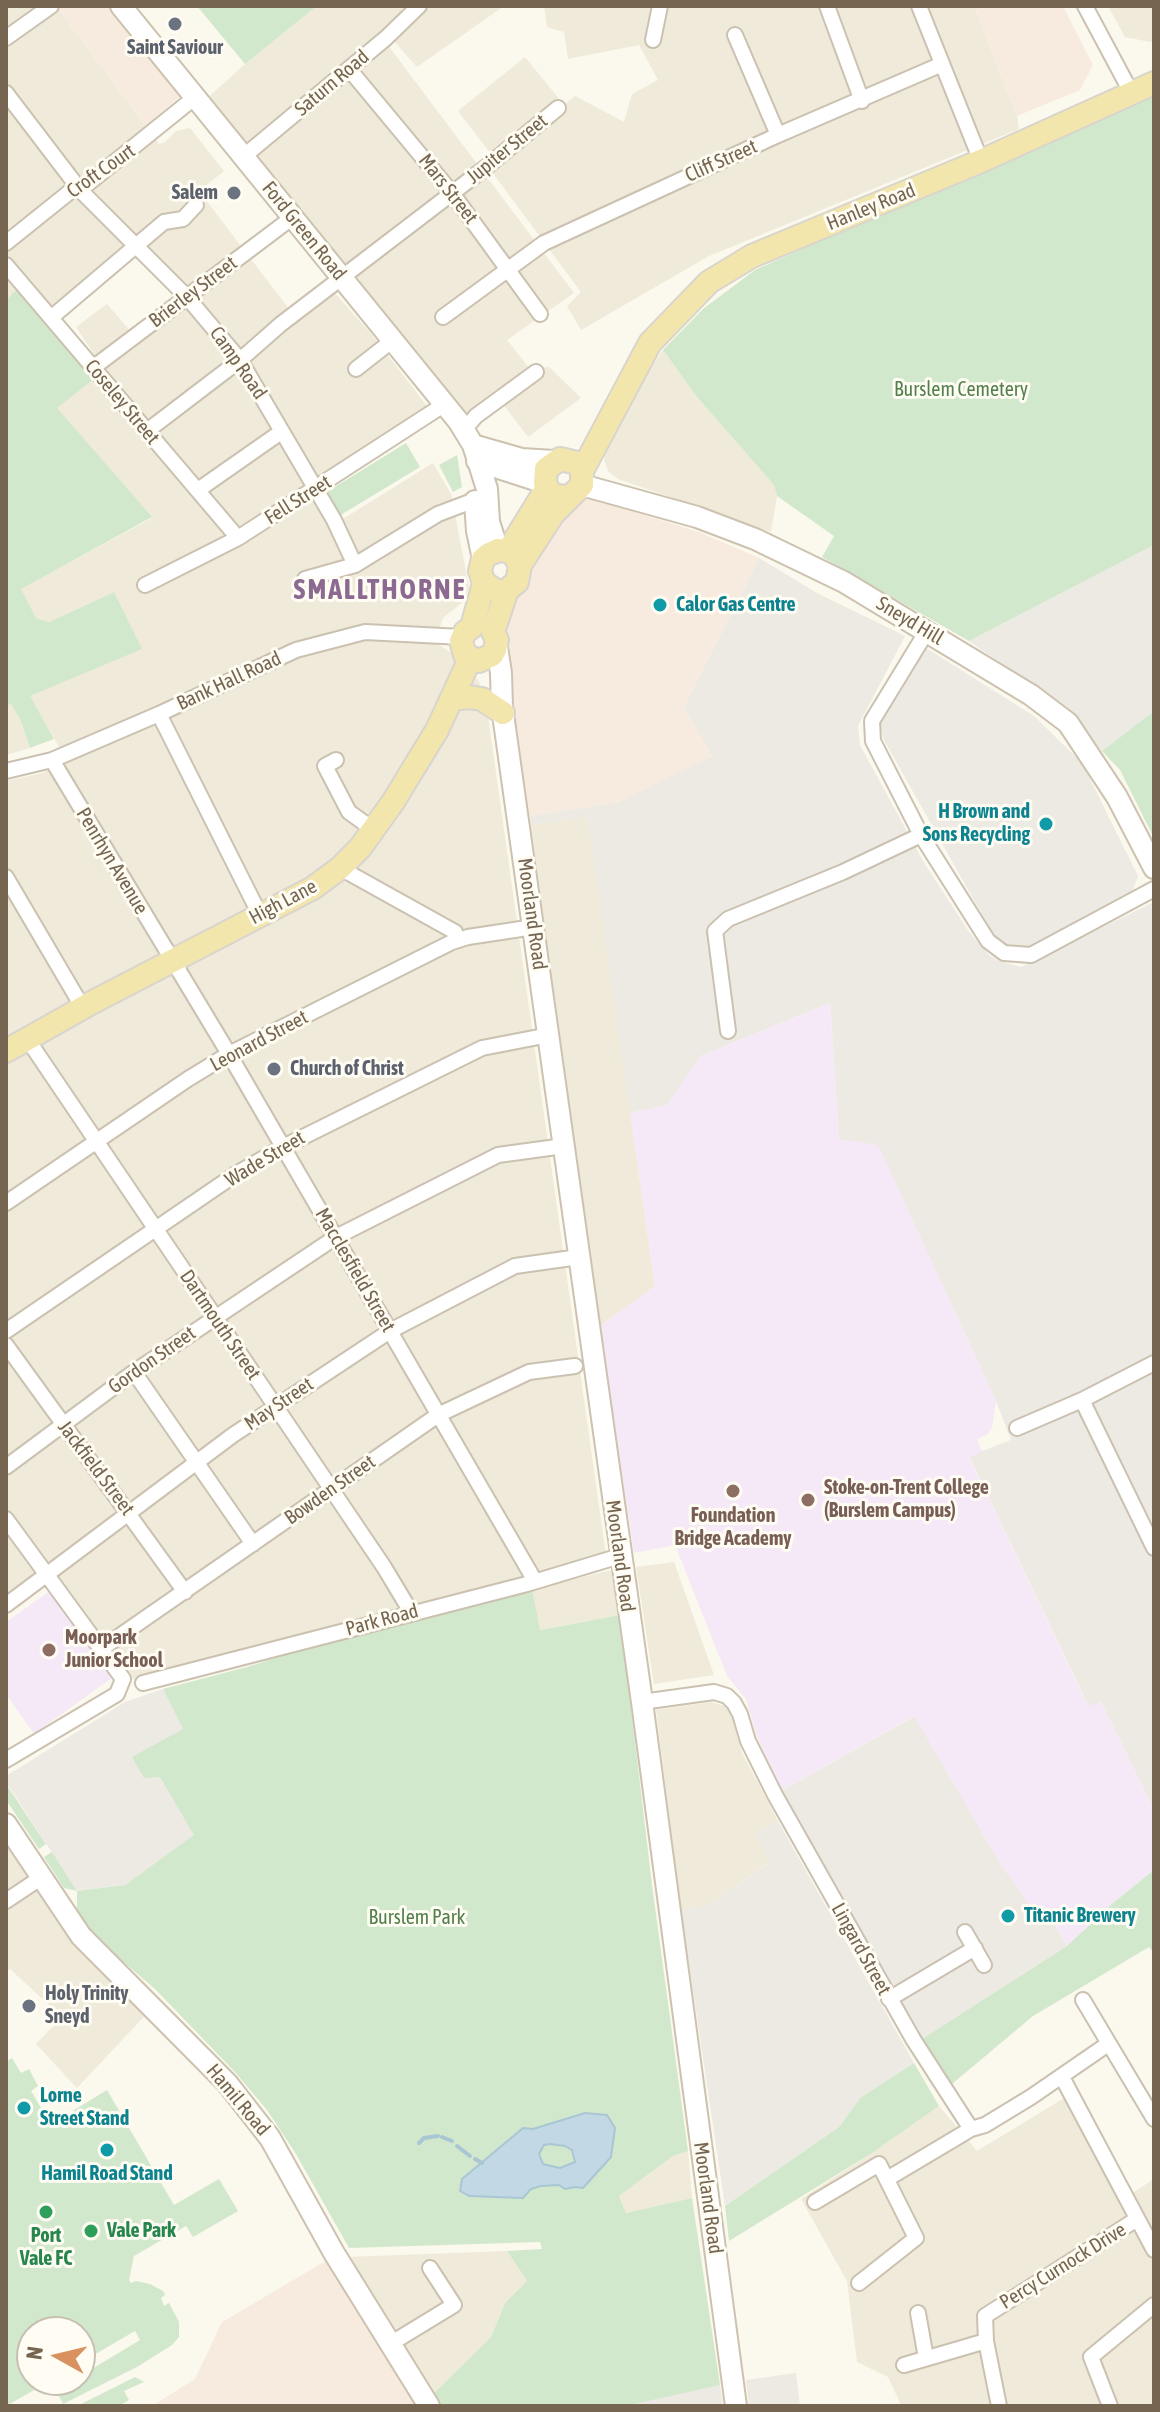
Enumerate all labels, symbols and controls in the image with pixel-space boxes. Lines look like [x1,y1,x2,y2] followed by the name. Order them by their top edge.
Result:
[166,15,184,33] marker: Saint Saviour
[127,36,223,60] place label: Saint Saviour
[290,45,374,121] street label: Saturn Road
[462,109,552,189] street label: Jupiter Street
[681,135,761,187] street label: Cliff Street
[62,139,140,203] street label: Croft Court
[413,149,483,229] street label: Mars Street
[257,177,351,285] street label: Ford Green Road
[823,178,919,236] street label: Hanley Road
[172,181,218,205] place label: Salem
[225,184,243,202] marker: Salem
[144,251,242,333] street label: Brierley Street
[204,322,272,404] street label: Camp Road
[80,355,164,449] street label: Coseley Street
[894,378,1028,402] park label: Burslem Cemetery
[260,470,336,530] street label: Fell Street
[294,573,466,607] district label: SMALLTHORNE
[872,592,948,650] street label: Sneyd Hill
[676,593,796,617] place label: Calor Gas Centre
[651,596,669,614] marker: Calor Gas Centre
[173,646,285,716] street label: Bank Hall Road
[923,800,1030,847] place label: H Brown and Sons Recycling
[71,803,153,919] street label: Penrhyn Avenue
[1037,815,1055,833] marker: H Brown and Sons Recycling
[512,856,552,972] street label: Moorland Road
[245,874,321,930] street label: High Lane
[206,1005,312,1077] street label: Leonard Street
[290,1057,404,1081] place label: Church of Christ
[265,1060,283,1078] marker: Church of Christ
[221,1126,309,1192] street label: Wade Street
[310,1204,400,1336] street label: Macclesfield Street
[174,1265,266,1385] street label: Dartmouth Street
[104,1321,200,1399] street label: Gordon Street
[240,1372,318,1436] street label: May Street
[53,1416,139,1520] street label: Jackfield Street
[280,1450,380,1530] street label: Bowden Street
[824,1476,989,1523] place label: Stoke-on-Trent College (Burslem Campus)
[724,1482,742,1500] marker: Foundation Bridge Academy
[799,1491,817,1509] marker: Stoke-on-Trent College (Burslem Campus)
[600,1498,640,1614] street label: Moorland Road
[674,1504,792,1551] place label: Foundation Bridge Academy
[343,1599,421,1641] street label: Park Road
[65,1626,163,1673] place label: Moorpark Junior School
[40,1641,58,1659] marker: Moorpark Junior School
[826,1899,896,1999] street label: Lingard Street
[1024,1904,1136,1928] place label: Titanic Brewery
[369,1906,465,1930] park label: Burslem Park
[999,1907,1017,1925] marker: Titanic Brewery
[45,1982,128,2029] place label: Holy Trinity Sneyd
[20,1997,38,2015] marker: Holy Trinity Sneyd
[201,2059,275,2141] street label: Hamil Road
[40,2084,129,2131] place label: Lorne Street Stand
[15,2099,33,2117] marker: Lorne Street Stand
[688,2140,728,2256] street label: Moorland Road
[98,2141,116,2159] marker: Hamil Road Stand
[41,2162,173,2186] place label: Hamil Road Stand
[37,2203,55,2221] marker: Port Vale FC
[995,2218,1131,2314] street label: Percy Curnock Drive
[107,2219,176,2243] place label: Vale Park
[82,2222,100,2240] marker: Vale Park
[20,2224,72,2271] place label: Port Vale FC
[16,2316,96,2396] north arrow
[20,2345,48,2361] text: N

